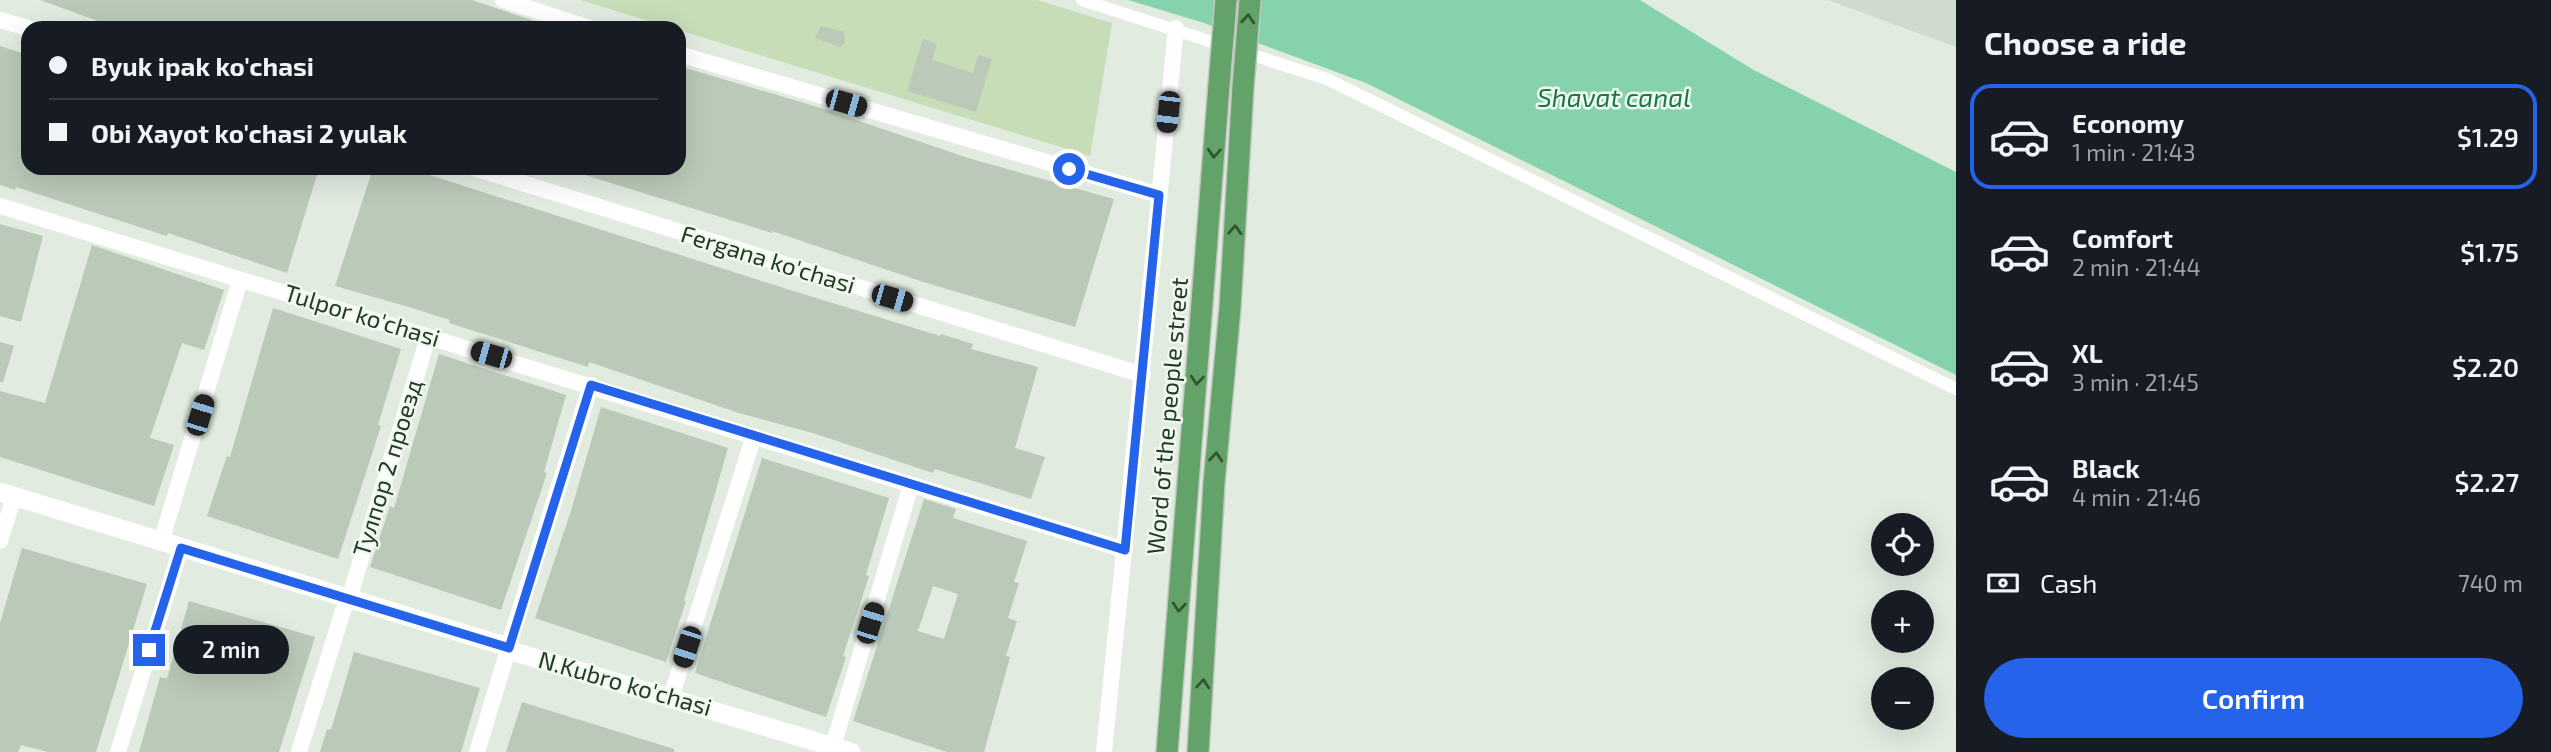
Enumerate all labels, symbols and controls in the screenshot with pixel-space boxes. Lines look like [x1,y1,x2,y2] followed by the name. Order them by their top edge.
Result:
[1240,13,1255,24] one-way arrow
[1984,23,2187,61] text: Choose a ride
[91,50,314,81] text: Byuk ipak ko'chasi
[1537,81,1691,112] water label: Shavat canal
[823,87,870,119] car
[1156,90,1181,134] car
[1988,105,2051,168] icon: car
[2072,107,2184,138] text: Economy
[91,117,407,148] text: Obi Xayot ko'chasi 2 yulak
[2457,121,2519,152] text: $1.29
[2072,138,2196,166] text: 1 min · 21:43
[1207,148,1222,159] one-way arrow
[1053,153,1085,185] route start
[678,218,859,299] street label: Fergana ko'chasi
[1988,220,2051,283] icon: car
[2072,222,2173,253] text: Comfort
[1227,224,1242,235] one-way arrow
[2460,236,2519,267] text: $1.75
[2072,253,2201,281] text: 2 min · 21:44
[1140,276,1193,556] street label: Word of the people street
[281,277,444,352] street label: Tulpor ko'chasi
[869,282,916,314] car
[1988,335,2051,398] icon: car
[2072,337,2103,368] text: XL
[468,339,515,371] car
[2452,351,2519,382] text: $2.20
[2072,368,2199,396] text: 3 min · 21:45
[346,375,428,560] street label: Тулпор 2 проезд
[1190,375,1205,386] one-way arrow
[184,392,217,438] car
[1988,450,2051,513] icon: car
[1208,451,1223,462] one-way arrow
[2072,452,2140,483] text: Black
[2455,466,2519,497] text: $2.27
[2072,483,2201,511] text: 4 min · 21:46
[1871,513,1934,730] map controls
[1871,513,1934,576] button: locate
[1984,564,2022,602] icon: cash
[2040,567,2097,598] text: Cash
[2458,569,2523,597] text: 740 m
[1871,590,1934,653] button: +
[854,600,887,646] car
[1172,601,1187,612] one-way arrow
[671,624,704,670] car
[174,626,289,674] callout: 2 min
[133,634,165,666] route end
[202,635,260,663] text: 2 min
[535,644,715,721] street label: N.Kubro ko'chasi
[1984,658,2523,738] button: Confirm
[1871,667,1934,730] button: −
[1195,678,1210,689] one-way arrow

